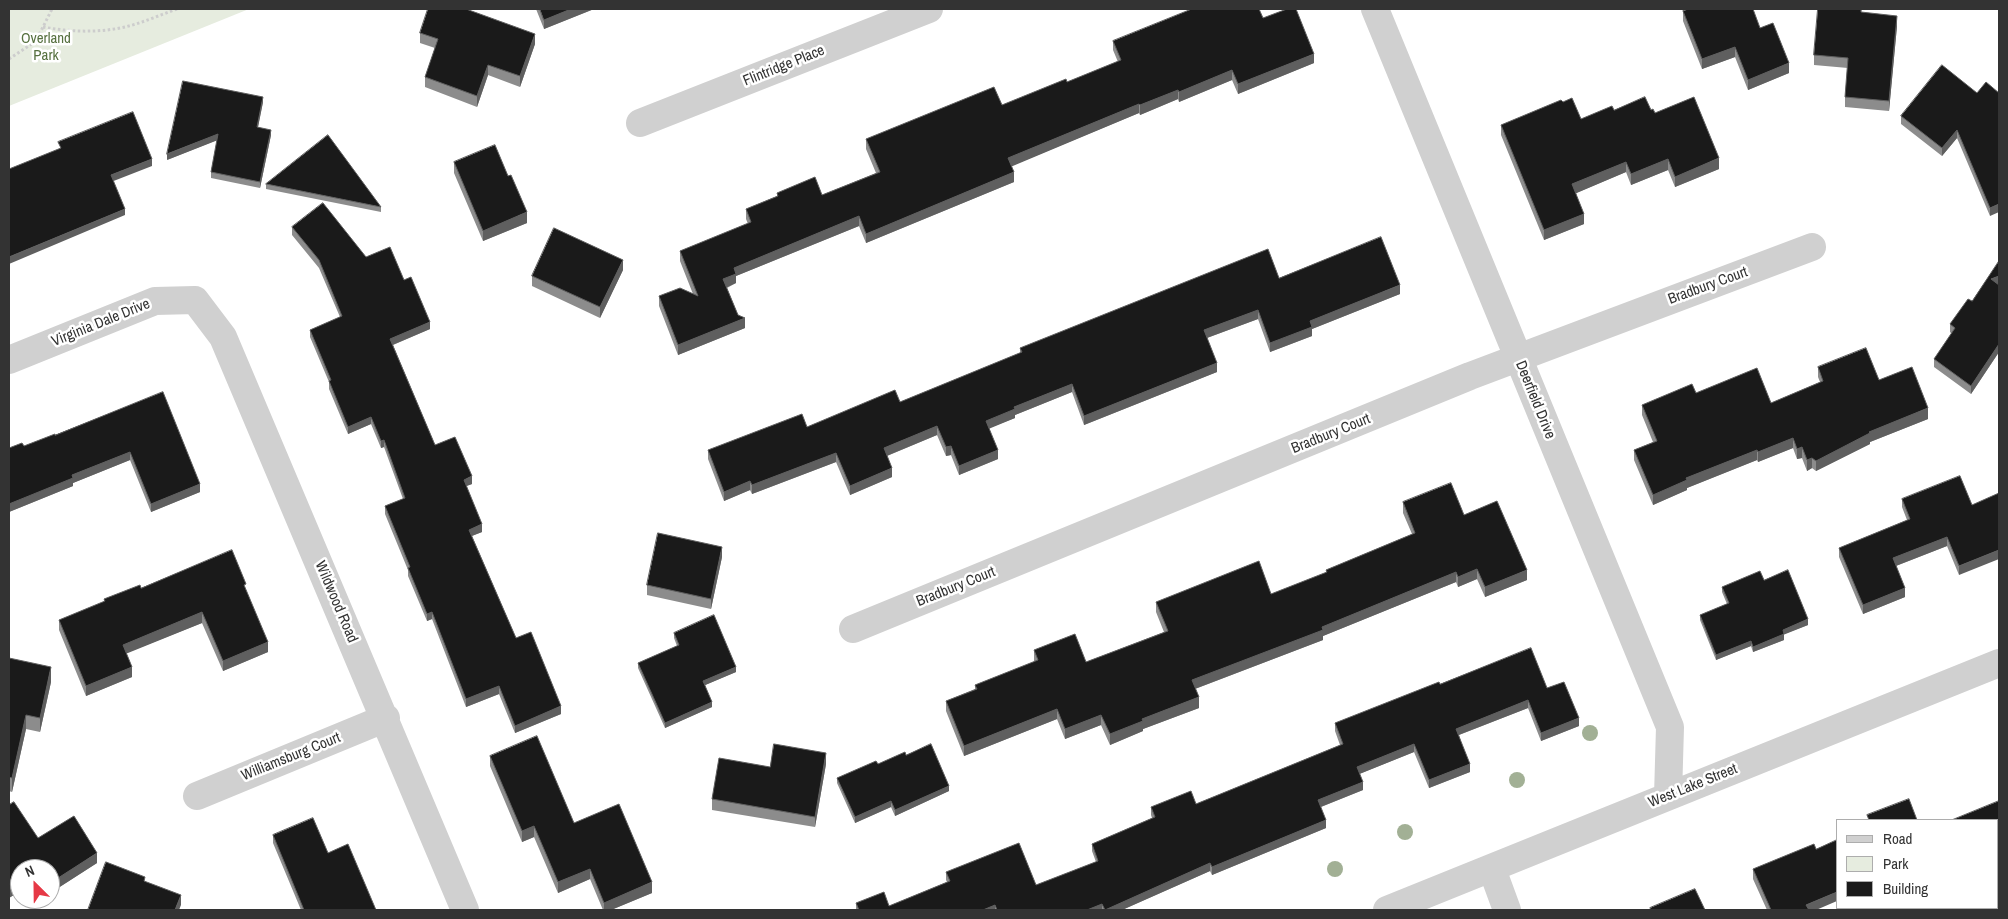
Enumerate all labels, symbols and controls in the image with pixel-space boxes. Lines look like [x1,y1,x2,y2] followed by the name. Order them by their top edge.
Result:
[21,30,71,65] park label: Overland Park
[741,42,827,90] street label: Flintridge Place
[1666,263,1750,309] street label: Bradbury Court
[49,295,153,351] street label: Virginia Dale Drive
[1511,358,1559,442] street label: Deerfield Drive
[1289,410,1373,458] street label: Bradbury Court
[311,559,361,645] street label: Wildwood Road
[914,563,998,611] street label: Bradbury Court
[239,729,343,785] street label: Williamsburg Court
[1646,760,1740,812] street label: West Lake Street
[1836,819,1998,909] legend
[1883,828,1912,849] text: Road
[1883,853,1908,874] text: Park
[10,859,60,909] north arrow
[22,861,37,881] text: N
[1883,878,1928,899] text: Building

